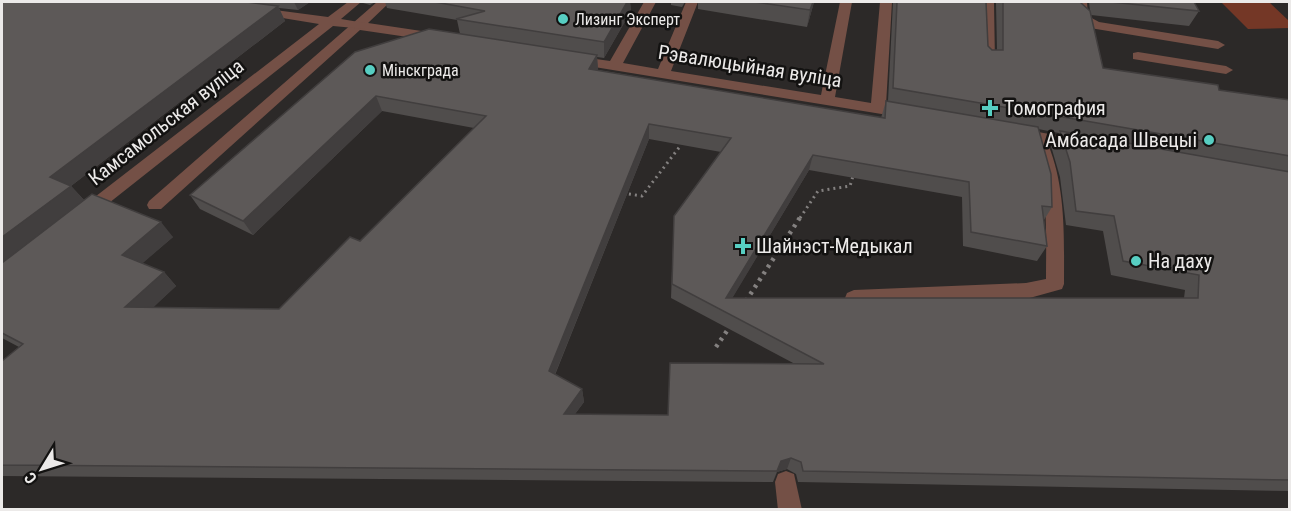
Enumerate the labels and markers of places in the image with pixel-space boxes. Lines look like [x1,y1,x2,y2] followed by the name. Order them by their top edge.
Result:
[575,10,680,29] place label: Лизинг Эксперт
[556,12,570,26] marker: Лизинг Эксперт
[382,61,459,80] place label: Мінскграда
[363,63,377,77] marker: Мінскграда
[1004,96,1106,120] place label: Томография
[981,99,999,117] marker: Томография
[1045,128,1197,152] place label: Амбасада Швецыі
[1202,133,1216,147] marker: Амбасада Швецыі
[756,234,913,258] place label: Шайнэст-Медыкал
[734,237,752,255] marker: Шайнэст-Медыкал
[1148,249,1212,273] place label: На даху
[1129,254,1143,268] marker: На даху

